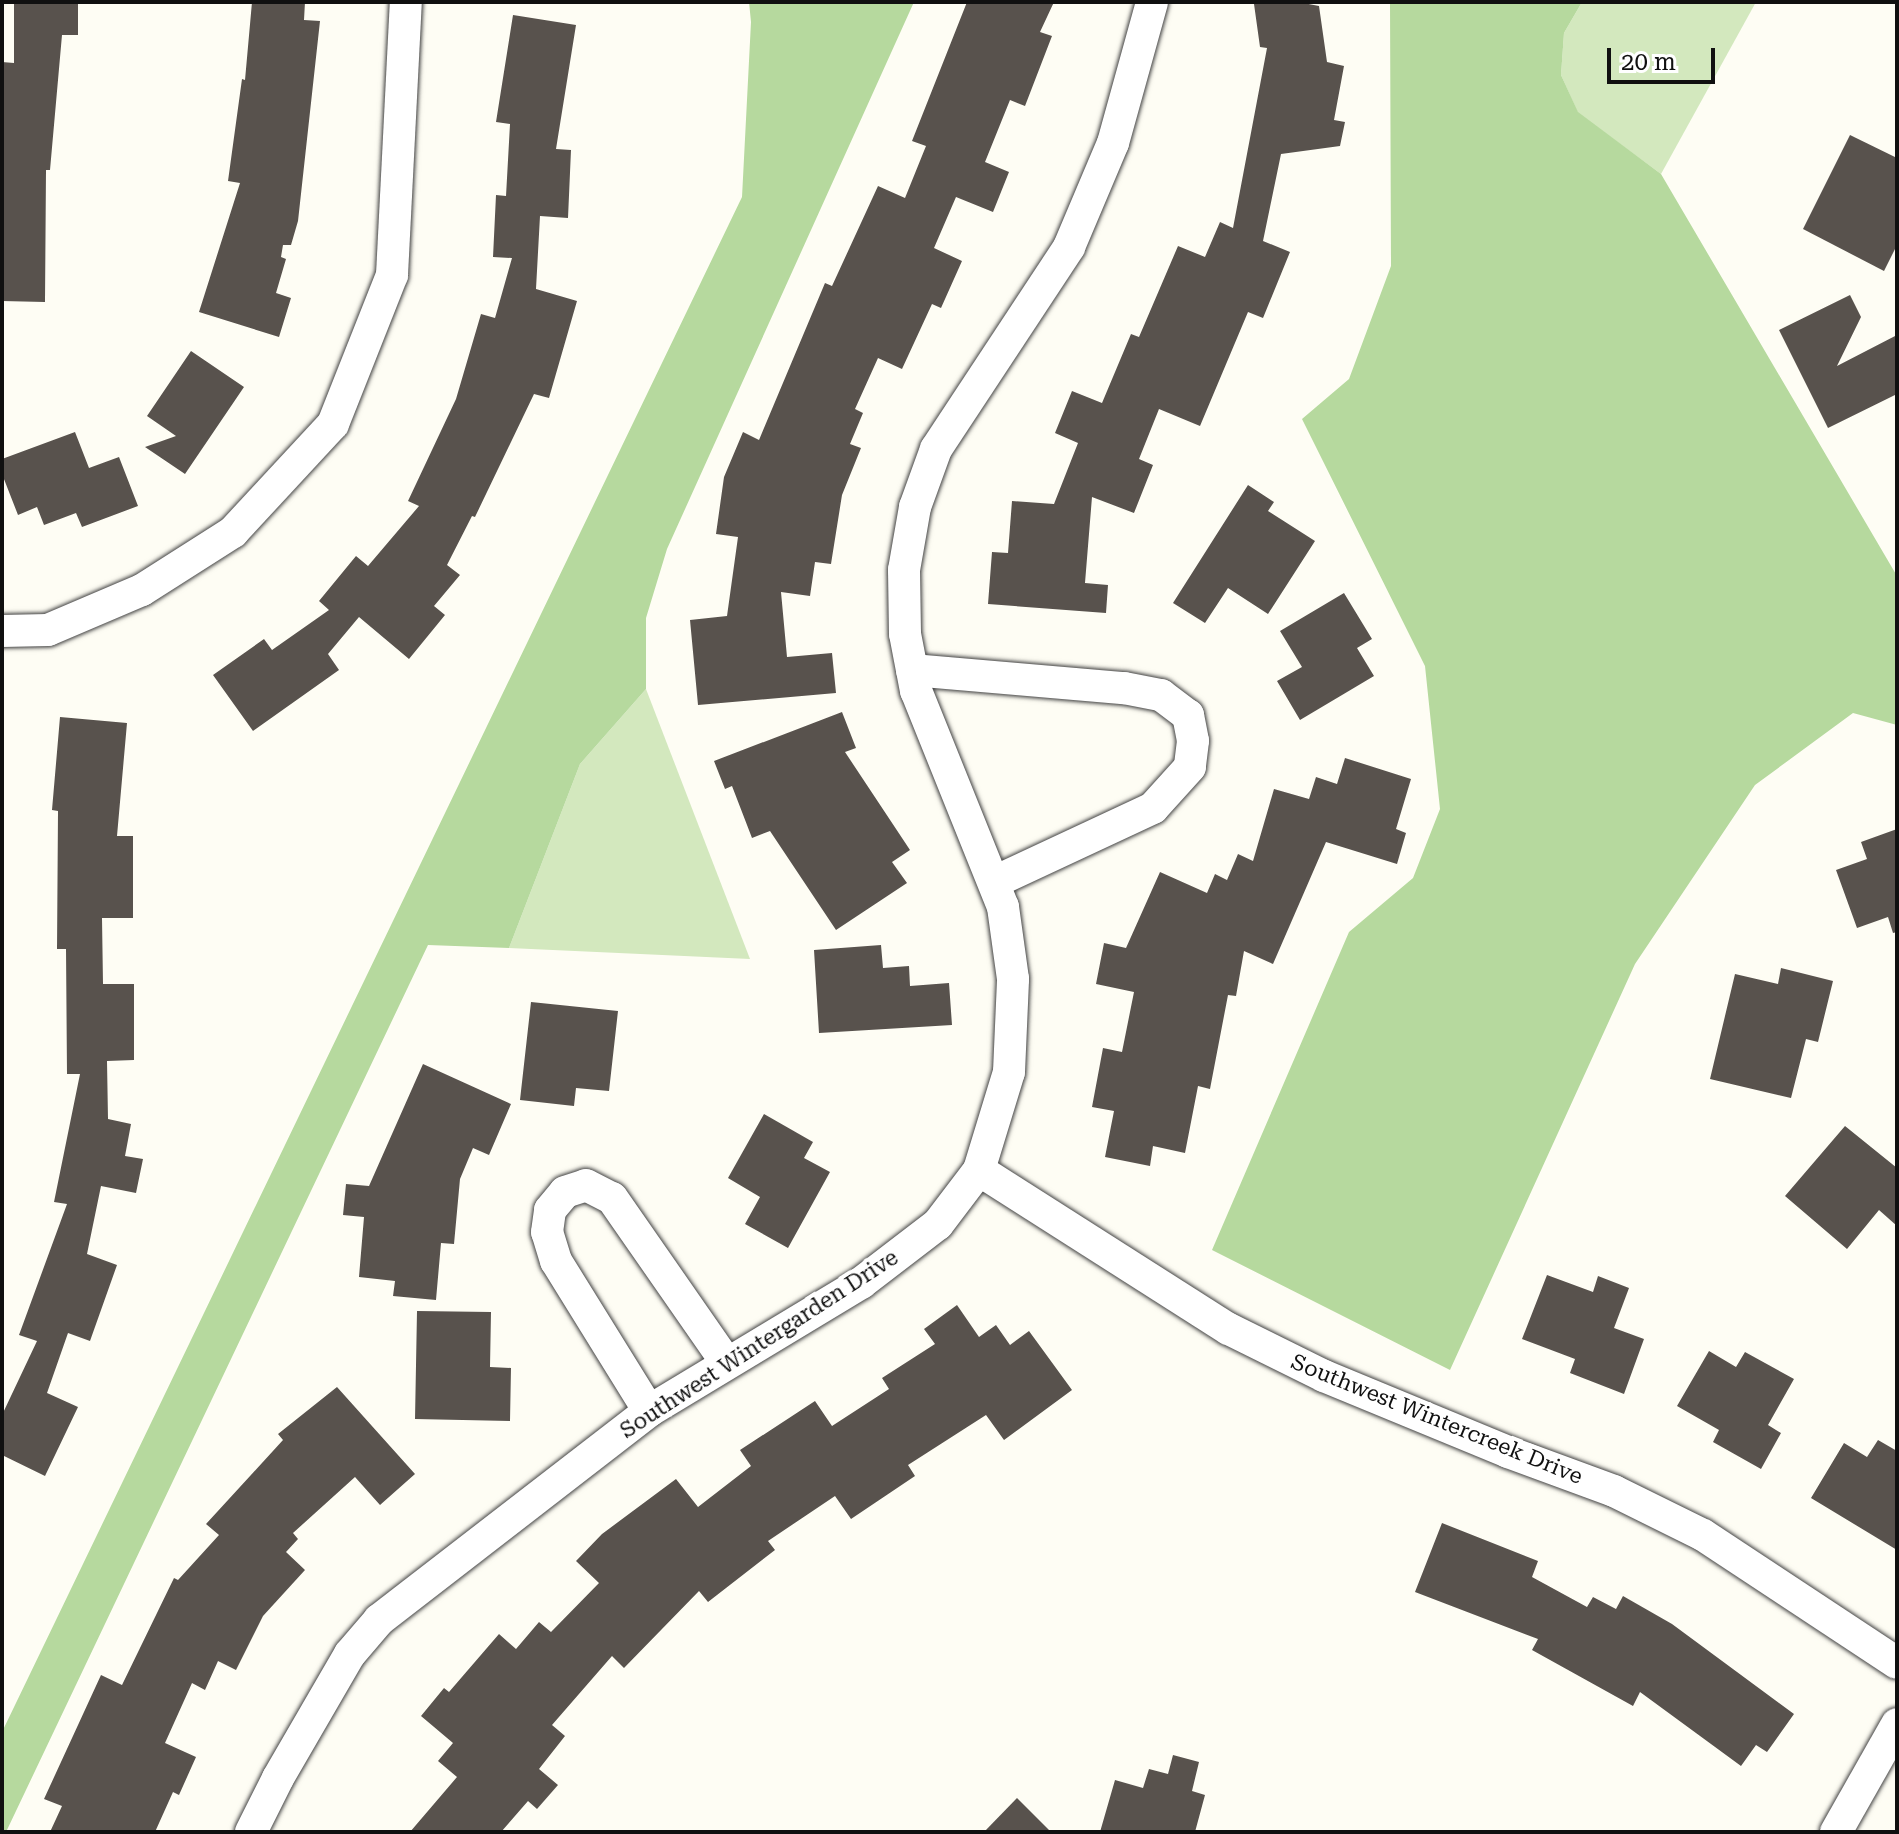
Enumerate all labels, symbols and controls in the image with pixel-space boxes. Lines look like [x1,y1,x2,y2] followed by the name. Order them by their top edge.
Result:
[1611,32,1719,82] scale bar
[1621,48,1676,76] text: 20 m
[615,1244,903,1444] street label: Southwest Wintergarden Drive
[1287,1348,1587,1490] street label: Southwest Wintercreek Drive

